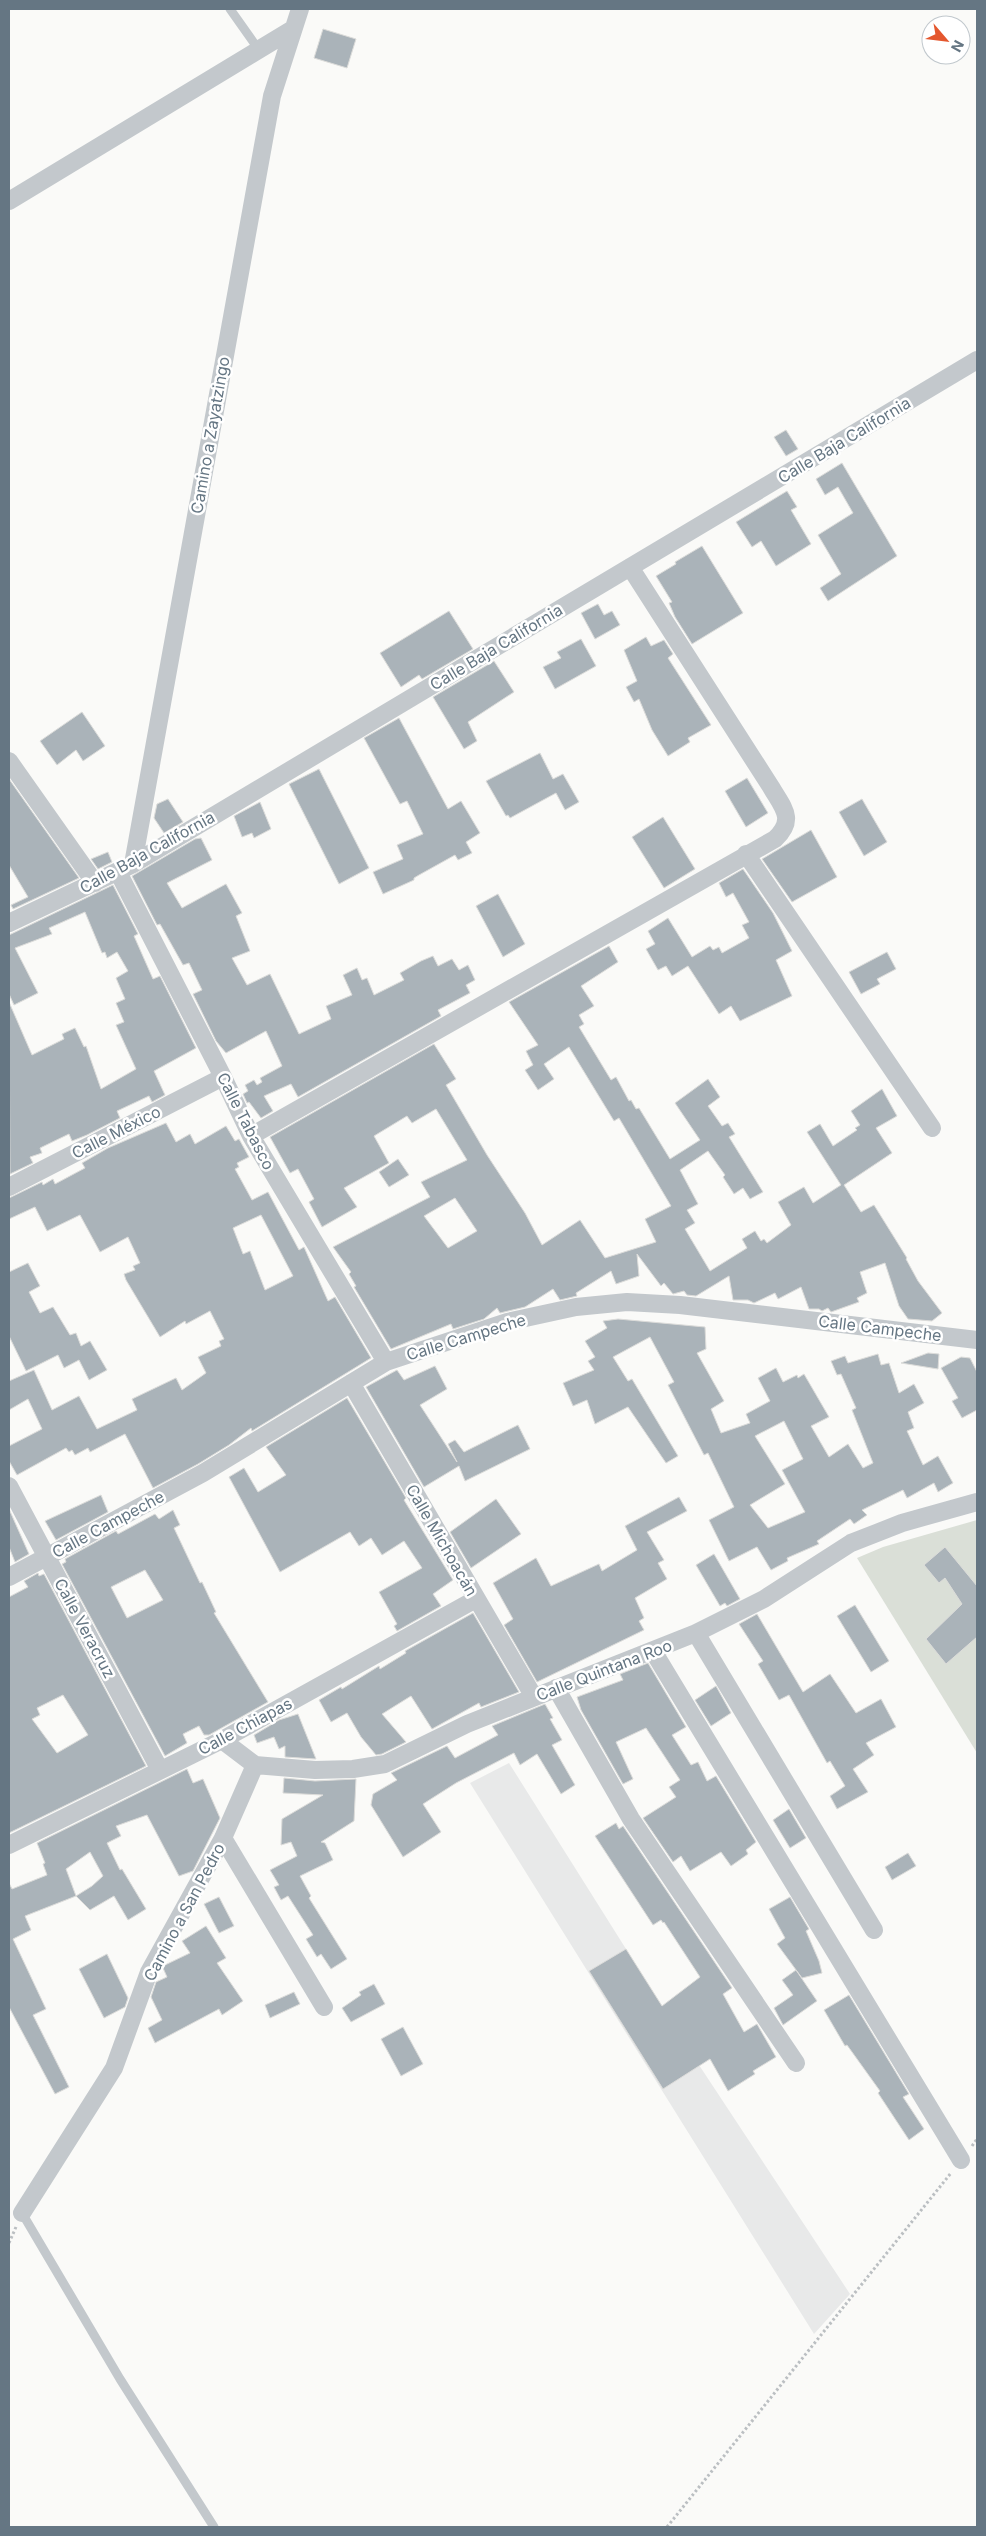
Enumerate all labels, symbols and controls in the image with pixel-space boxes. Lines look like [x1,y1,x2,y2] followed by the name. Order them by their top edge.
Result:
[921,15,971,65] north arrow
[948,38,968,55] text: N
[186,355,234,515] street label: Camino a Zayatzingo
[774,393,914,487] street label: Calle Baja California
[426,600,566,694] street label: Calle Baja California
[76,807,218,897] street label: Calle Baja California
[213,1069,279,1173] street label: Calle Tabasco
[68,1101,164,1163] street label: Calle México
[404,1309,528,1365] street label: Calle Campeche
[817,1311,943,1345] street label: Calle Campeche
[402,1481,482,1599] street label: Calle Michoacán
[49,1486,167,1562] street label: Calle Campeche
[50,1575,120,1681] street label: Calle Veracruz
[533,1635,675,1705] street label: Calle Quintana Roo
[195,1693,295,1759] street label: Calle Chiapas
[139,1840,229,1984] street label: Camino a San Pedro

